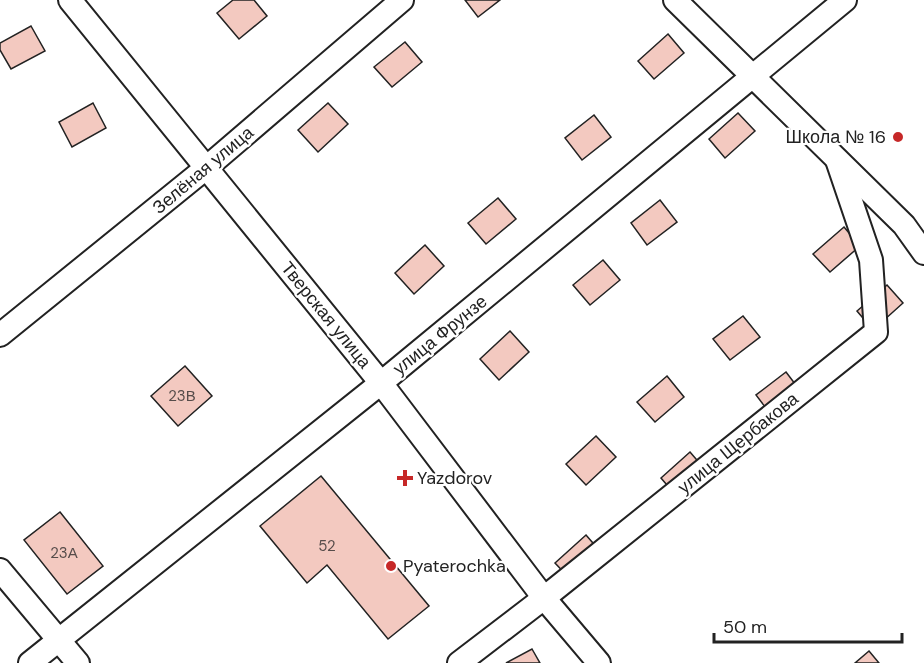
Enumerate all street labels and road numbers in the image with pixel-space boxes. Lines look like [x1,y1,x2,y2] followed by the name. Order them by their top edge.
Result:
[147,120,259,219] street label: Зелёная улица
[275,257,377,374] street label: Тверская улица
[388,290,492,380] street label: улица Фрунзе
[673,386,804,499] street label: улица Щербакова

